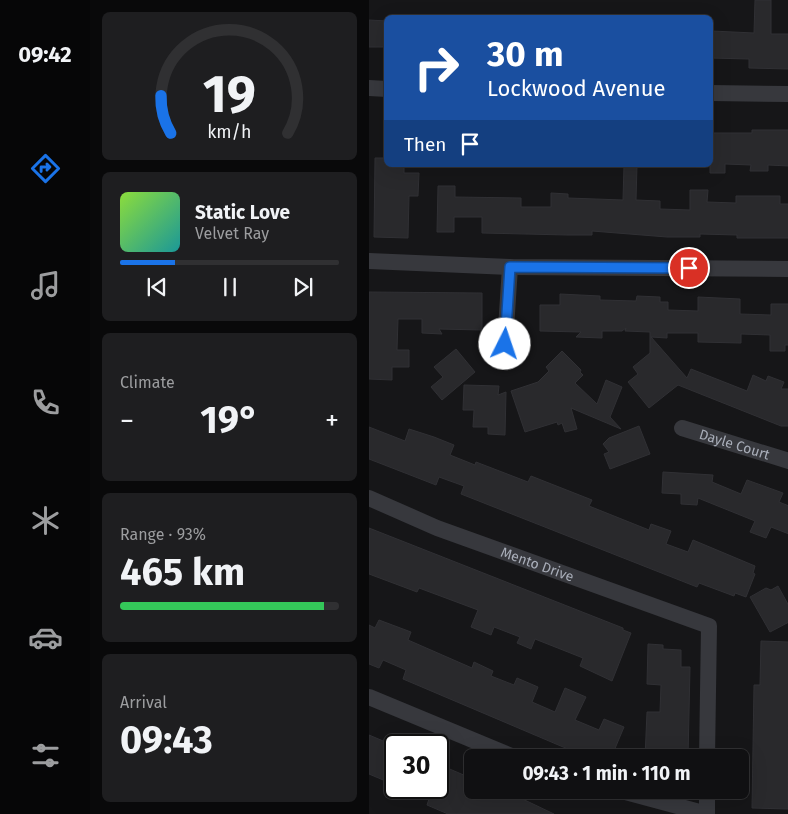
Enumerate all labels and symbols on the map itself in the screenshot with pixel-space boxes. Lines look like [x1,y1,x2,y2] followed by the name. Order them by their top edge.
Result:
[668,247,710,289] pin
[478,317,530,369] position arrow
[697,425,773,463] street label: Dayle Court
[499,543,576,585] street label: Mento Drive
[384,734,449,799] speed limit sign: 30

